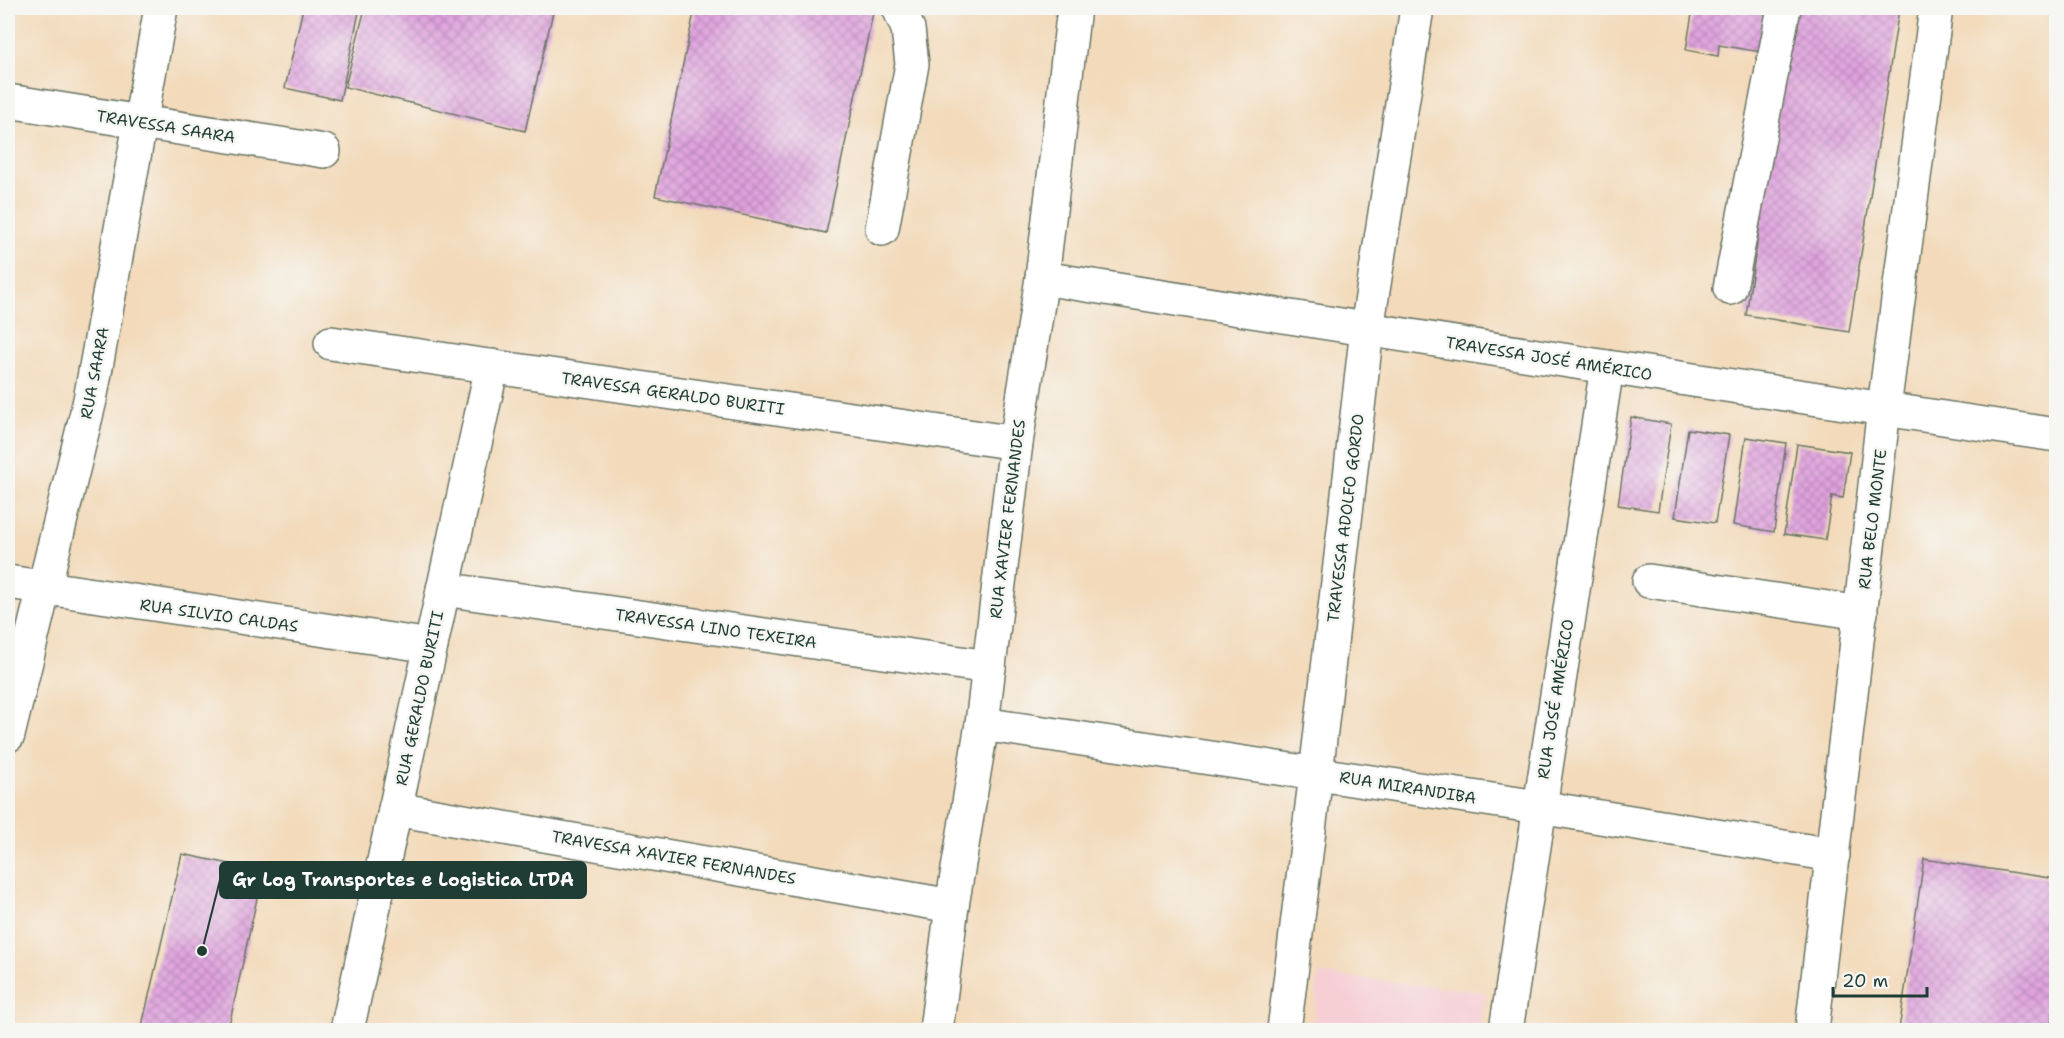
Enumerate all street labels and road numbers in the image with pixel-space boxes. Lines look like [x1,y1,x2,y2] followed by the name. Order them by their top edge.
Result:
[95,105,237,148] street label: TRAVESSA SAARA
[75,325,114,421] street label: RUA SAARA
[1444,332,1654,385] street label: TRAVESSA JOSÉ AMÉRICO
[560,367,786,420] street label: TRAVESSA GERALDO BURITI
[1322,413,1369,624] street label: TRAVESSA ADOLFO GORDO
[985,418,1030,620] street label: RUA XAVIER FERNANDES
[1853,448,1892,590] street label: RUA BELO MONTE
[138,594,300,637] street label: RUA SILVIO CALDAS
[614,604,818,653] street label: TRAVESSA LINO TEXEIRA
[391,609,448,787] street label: RUA GERALDO BURITI
[1532,618,1578,780] street label: RUA JOSÉ AMÉRICO
[1338,766,1478,809] street label: RUA MIRANDIBA
[550,826,798,889] street label: TRAVESSA XAVIER FERNANDES

